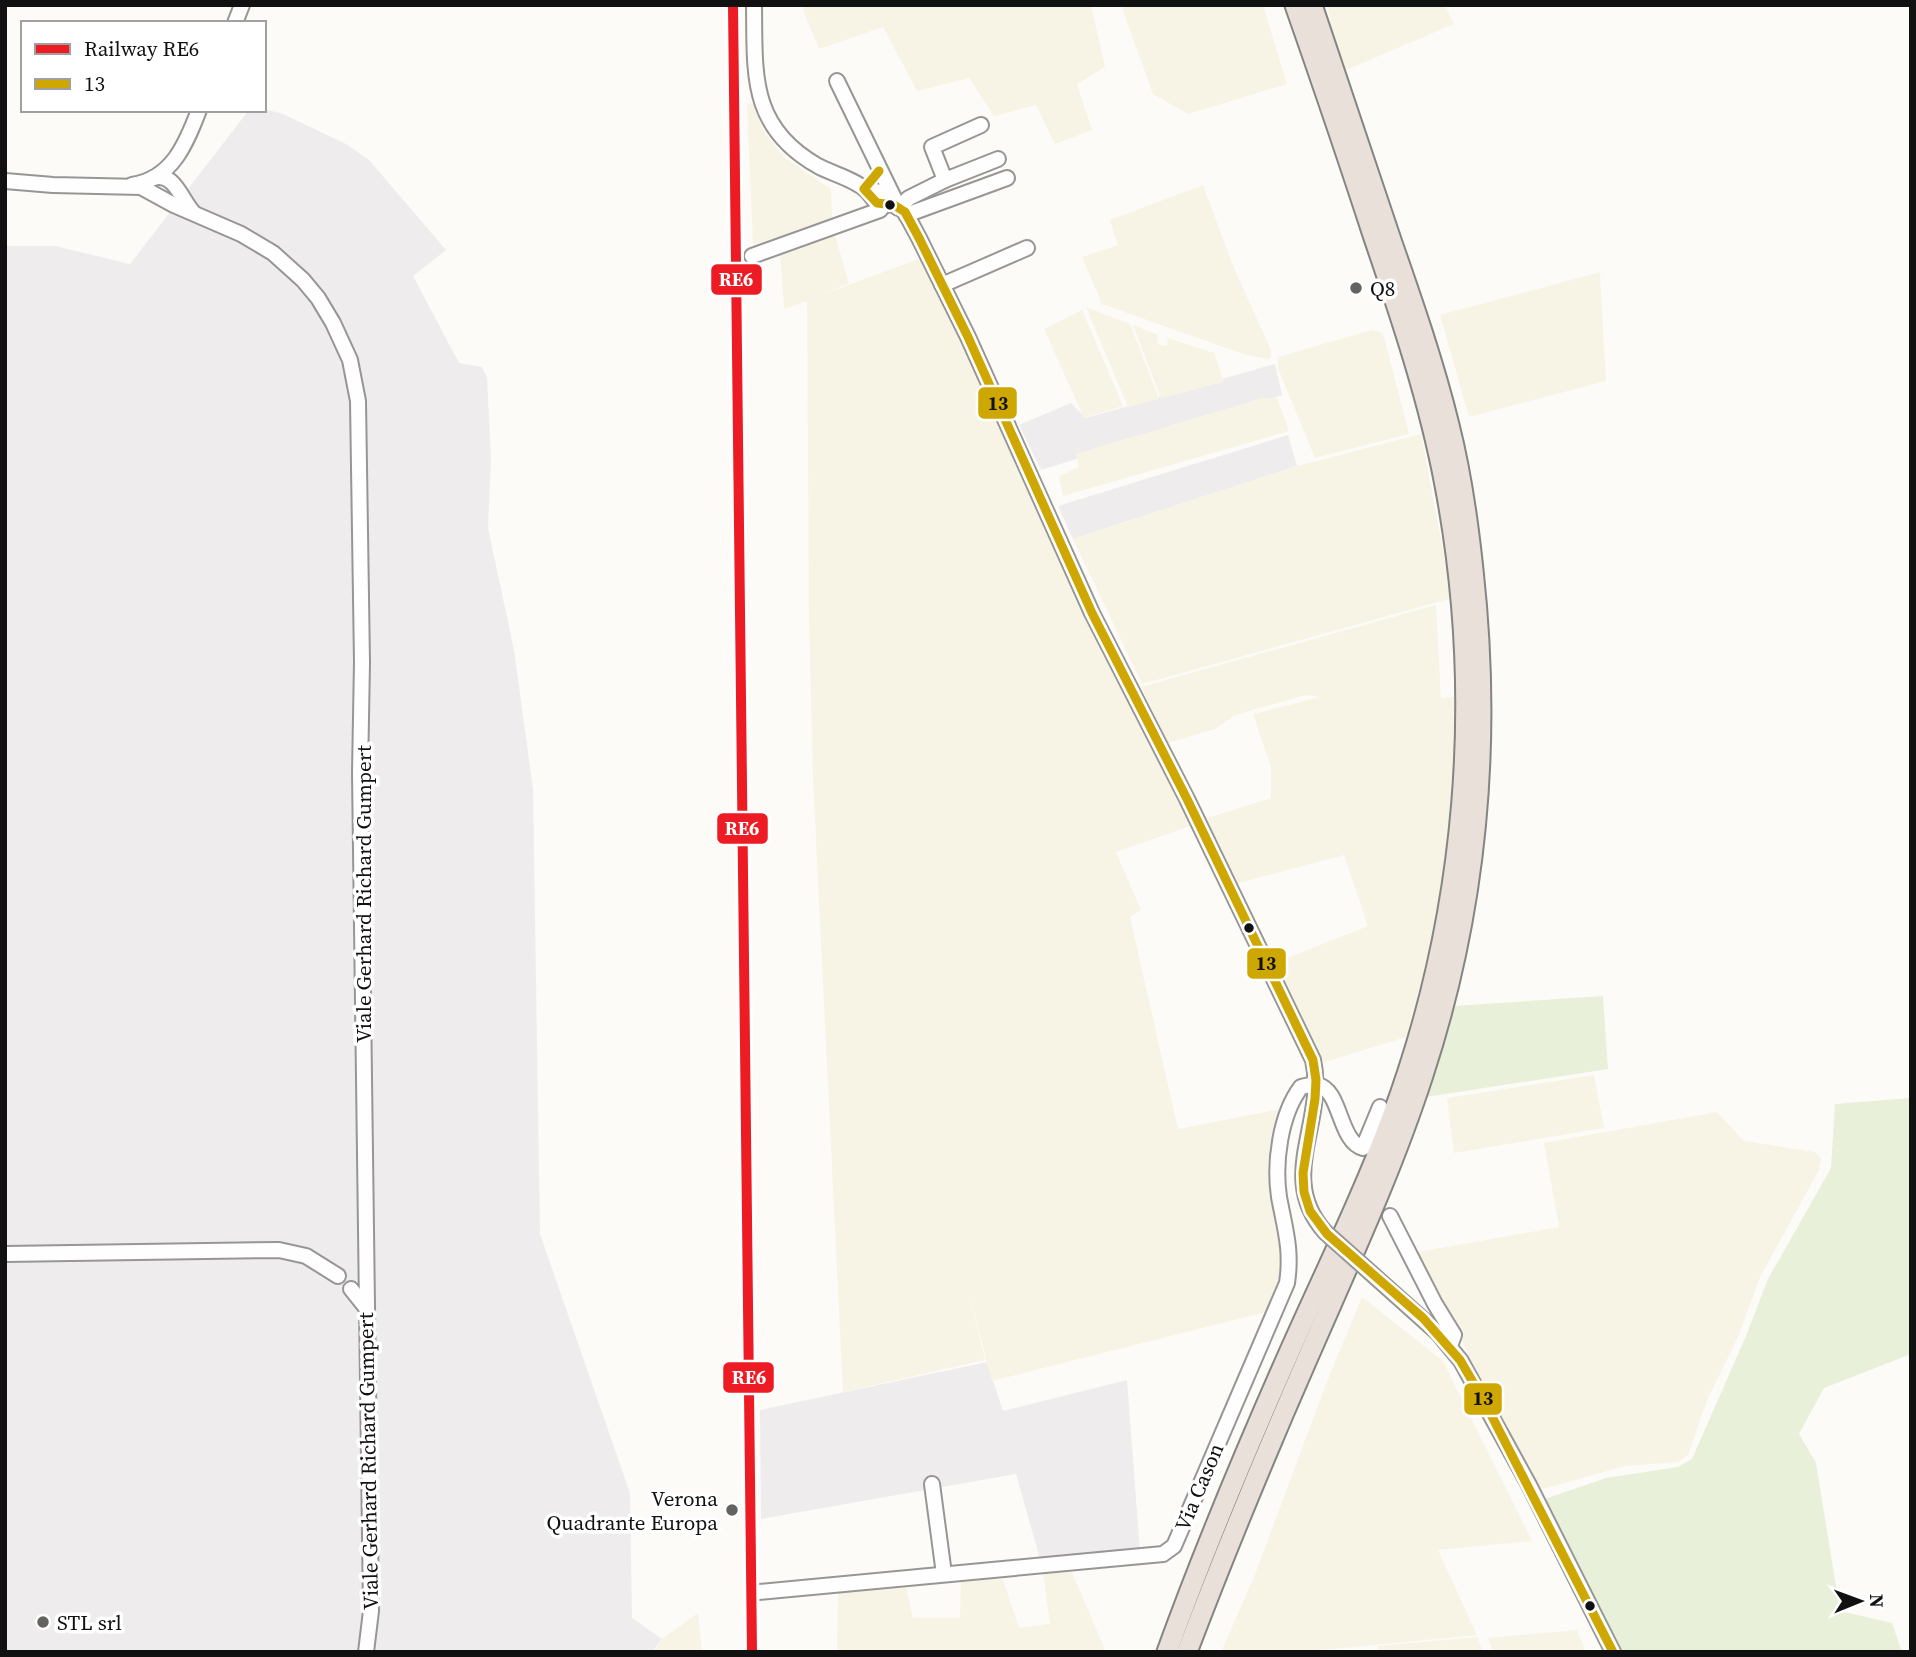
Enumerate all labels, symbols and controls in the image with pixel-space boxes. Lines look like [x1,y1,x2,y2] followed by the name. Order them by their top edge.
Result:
[21,21,266,112] legend
[84,34,199,63] text: Railway RE6
[84,69,105,98] text: 13
[883,198,897,212] unlabelled marker
[710,263,763,296] line badge: RE6
[719,266,753,292] text: RE6
[1370,274,1395,303] place label: Q8
[1348,280,1364,296] marker: Q8
[977,386,1018,420] line badge: 13
[988,390,1008,416] text: 13
[349,745,378,1043] street label: Viale Gerhard Richard Gumpert
[716,812,769,845] line badge: RE6
[725,815,759,841] text: RE6
[1242,921,1256,935] unlabelled marker
[1246,947,1287,980] line badge: 13
[1256,950,1276,976] text: 13
[351,1312,385,1610] street label: Viale Gerhard Richard Gumpert
[722,1361,775,1394] line badge: RE6
[732,1364,766,1390] text: RE6
[1463,1382,1503,1416] line badge: 13
[1473,1385,1493,1411] text: 13
[1168,1438,1231,1535] street label: Via Cason
[546,1484,718,1537] place label: Verona Quadrante Europa
[724,1502,740,1518] marker: Verona Quadrante Europa
[1825,1566,1895,1636] north arrow
[1864,1594,1890,1608] text: N
[1583,1599,1597,1613] unlabelled marker
[57,1608,122,1637] place label: STL srl
[35,1614,51,1630] marker: STL srl

